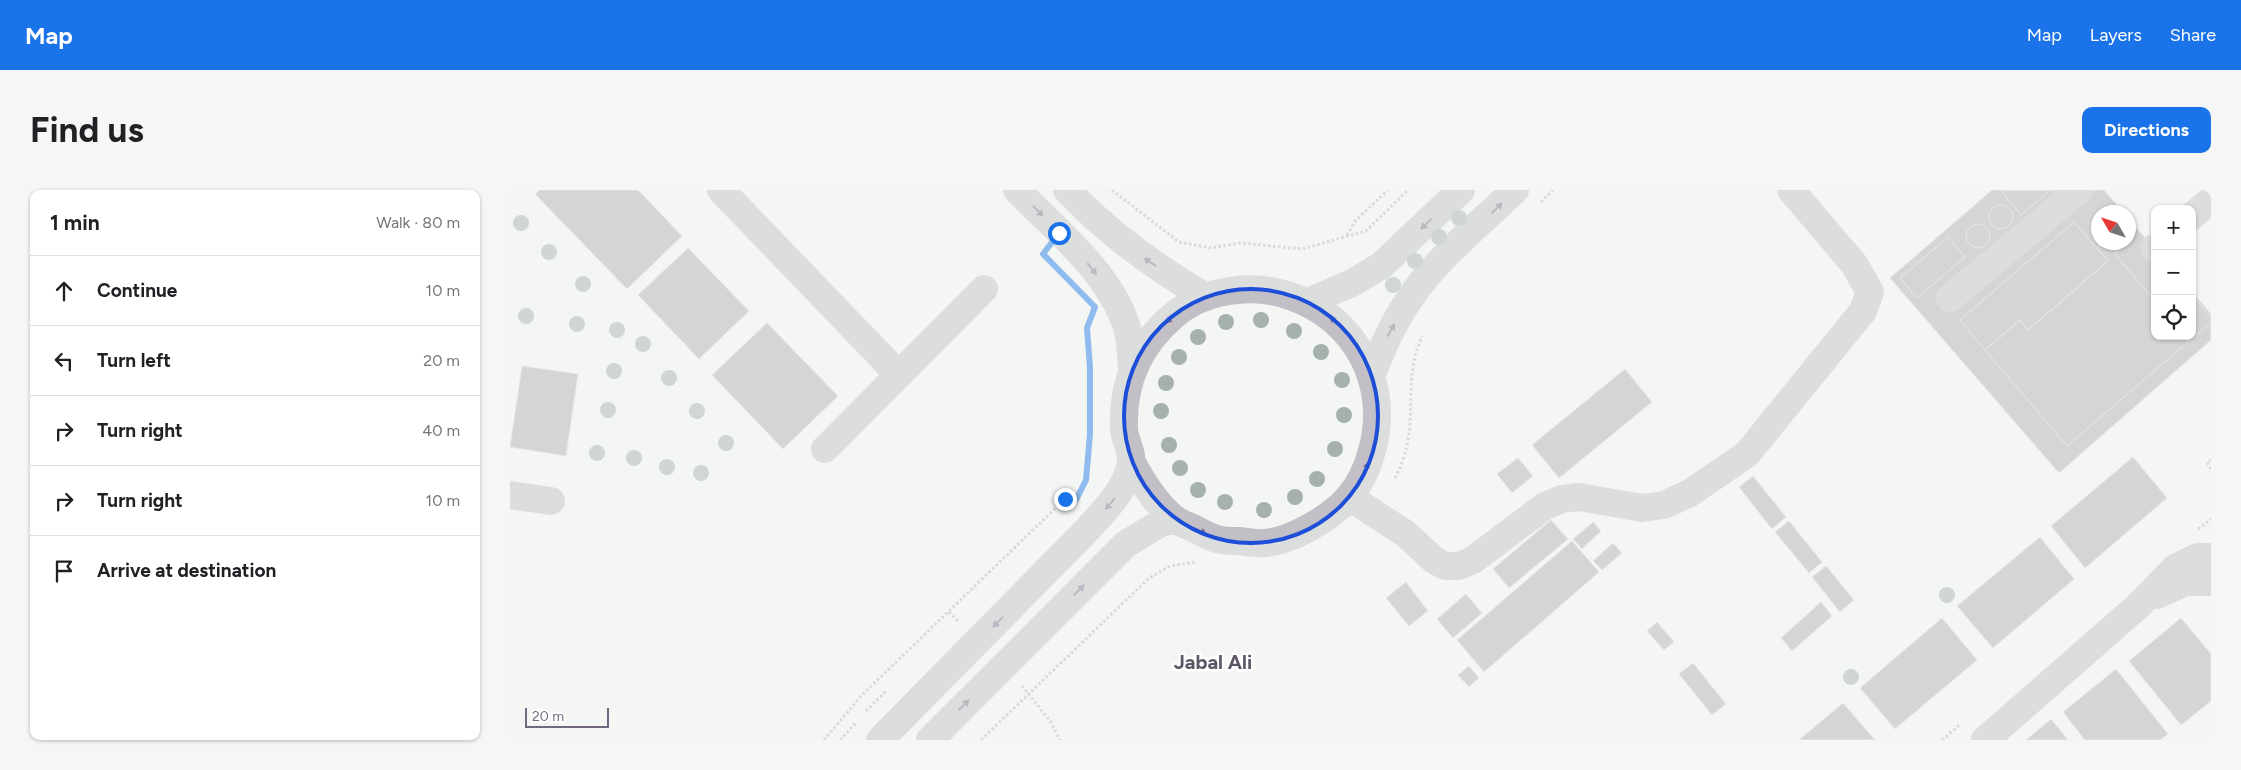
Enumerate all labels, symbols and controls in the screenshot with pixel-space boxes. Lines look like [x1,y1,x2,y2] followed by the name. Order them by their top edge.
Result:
[25,21,73,50] text: Map
[2027,24,2062,46] text: Map
[2090,24,2142,46] text: Layers
[2170,24,2216,46] text: Share
[2082,107,2211,153] button: Directions
[30,109,144,151] text: Find us
[1491,202,1503,214] one-way arrow
[1032,205,1044,217] one-way arrow
[2091,205,2136,250] north arrow
[2151,205,2196,340] map controls
[2151,205,2196,250] button: +
[50,210,100,235] text: 1 min
[376,213,460,232] text: Walk · 80 m
[1421,218,1433,230] one-way arrow
[1048,222,1071,245] route start
[2151,250,2196,295] button: −
[1143,257,1156,267] one-way arrow
[1086,262,1097,275] one-way arrow
[50,277,78,305] icon: ahead
[97,279,177,302] text: Continue
[426,281,460,300] text: 10 m
[2151,295,2196,340] button: locate
[1164,313,1177,324] one-way arrow
[1330,315,1342,327] one-way arrow
[1387,323,1396,336] one-way arrow
[50,347,78,375] icon: left
[97,349,171,372] text: Turn left
[423,351,460,370] text: 20 m
[50,417,78,445] icon: right
[97,419,183,442] text: Turn right
[422,421,460,440] text: 40 m
[1362,462,1370,476] one-way arrow
[50,487,78,515] icon: right
[1054,488,1077,511] route end
[97,489,183,512] text: Turn right
[426,491,460,510] text: 10 m
[1104,498,1115,511] one-way arrow
[1193,528,1207,536] one-way arrow
[50,557,78,585] icon: arrive
[97,559,276,582] text: Arrive at destination
[1072,584,1084,596] one-way arrow
[992,616,1004,628] one-way arrow
[1174,650,1252,674] district label: Jabal Ali
[958,700,970,712] one-way arrow
[525,705,609,728] scale bar
[532,708,564,725] text: 20 m

